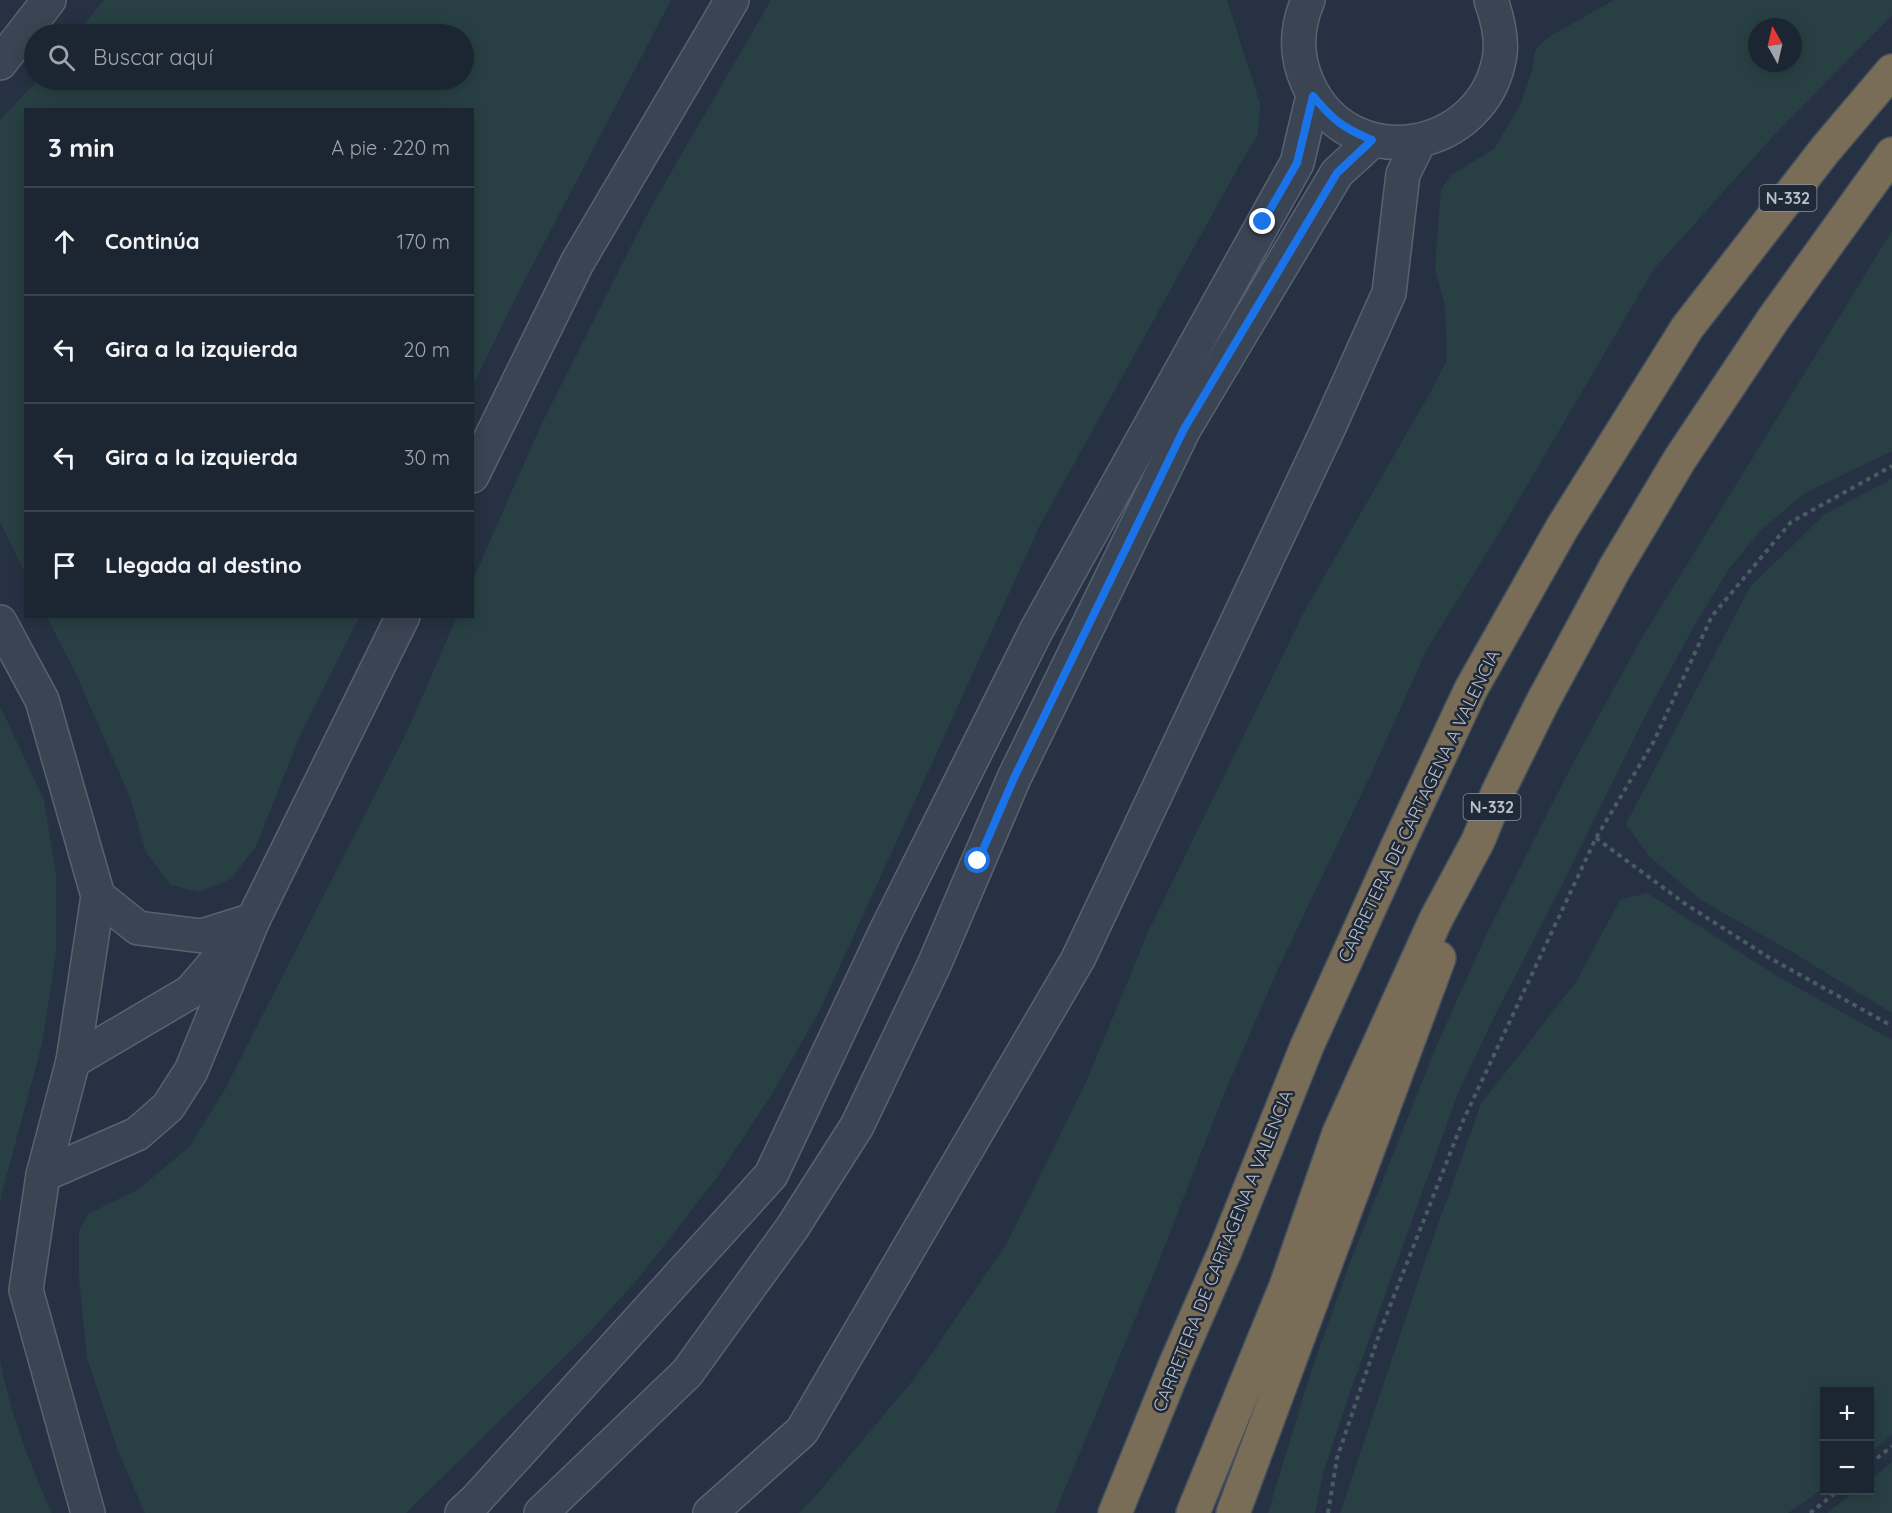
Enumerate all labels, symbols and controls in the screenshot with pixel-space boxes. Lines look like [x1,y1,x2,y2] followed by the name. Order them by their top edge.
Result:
[1748,18,1802,72] north arrow
[24,24,474,90] search box
[45,41,78,74] icon: search
[93,43,213,71] text: Buscar aquí
[48,131,115,164] text: 3 min
[331,135,450,160] text: A pie · 220 m
[1760,185,1816,211] road number: N-332
[1249,208,1275,234] route end
[48,225,81,258] icon: ahead
[105,227,200,255] text: Continúa
[397,229,450,254] text: 170 m
[48,333,81,366] icon: left
[105,335,298,363] text: Gira a la izquierda
[403,337,450,362] text: 20 m
[48,441,81,474] icon: left
[105,443,298,471] text: Gira a la izquierda
[404,445,450,470] text: 30 m
[48,549,81,582] icon: arrive
[105,551,302,579] text: Llegada al destino
[1333,645,1505,966] street label: CARRETERA DE CARTAGENA A VALENCIA
[1464,794,1520,820] road number: N-332
[964,847,990,873] route start
[1147,1086,1298,1415] street label: CARRETERA DE CARTAGENA A VALENCIA
[1820,1387,1874,1495] map controls
[1820,1387,1874,1441] button: +
[1820,1441,1874,1495] button: −

